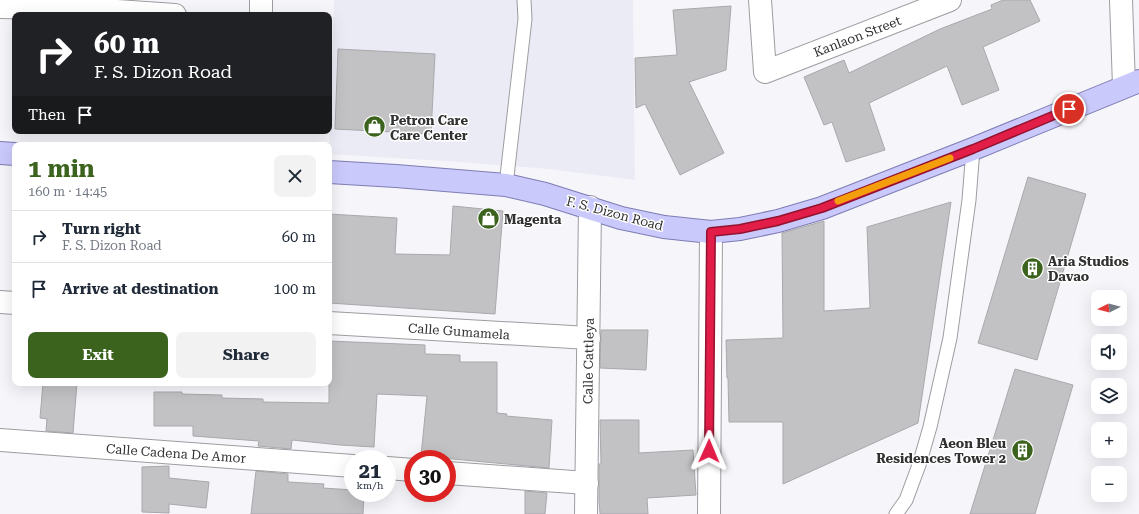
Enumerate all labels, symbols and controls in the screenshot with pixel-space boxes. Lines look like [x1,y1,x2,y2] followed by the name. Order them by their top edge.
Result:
[811,13,903,60] street label: Kanlaon Street
[94,27,159,60] text: 60 m
[28,28,80,80] icon: right
[94,61,232,82] text: F. S. Dizon Road
[1052,92,1086,126] pin
[1058,98,1080,120] icon: arrive
[74,104,96,126] icon: arrive
[28,106,66,124] text: Then
[390,113,468,143] place label: Petron Care Care Center
[362,114,388,140] shop icon: Petron Care Care Center
[28,155,95,183] text: 1 min
[274,155,316,197] button: close
[28,184,107,199] text: 160 m · 14:45
[565,193,666,234] street label: F. S. Dizon Road
[475,206,501,232] shop icon: Magenta
[504,212,562,227] place label: Magenta
[62,220,141,238] text: Turn right
[28,226,50,248] icon: right
[282,228,316,246] text: 60 m
[62,238,162,253] text: F. S. Dizon Road
[1048,254,1129,284] place label: Aria Studios Davao
[1019,255,1045,281] building icon: Aria Studios Davao
[28,278,50,300] icon: arrive
[62,280,218,298] text: Arrive at destination
[273,280,316,298] text: 100 m
[1091,290,1127,326] north arrow
[1091,290,1127,502] map controls
[580,318,597,404] street label: Calle Cattleya
[407,320,510,343] street label: Calle Gumamela
[28,332,168,378] button: Exit
[176,332,316,378] button: Share
[1091,334,1127,370] button: sound
[1091,378,1127,414] button: layers
[1091,422,1127,458] button: +
[688,430,730,472] position arrow
[876,436,1006,466] place label: Aeon Bleu Residences Tower 2
[1009,437,1035,463] building icon: Aeon Bleu Residences Tower 2
[106,441,247,466] street label: Calle Cadena De Amor
[404,450,456,502] speed limit sign: 30
[359,459,381,483] text: 21
[1091,466,1127,502] button: −
[357,480,383,491] text: km/h

